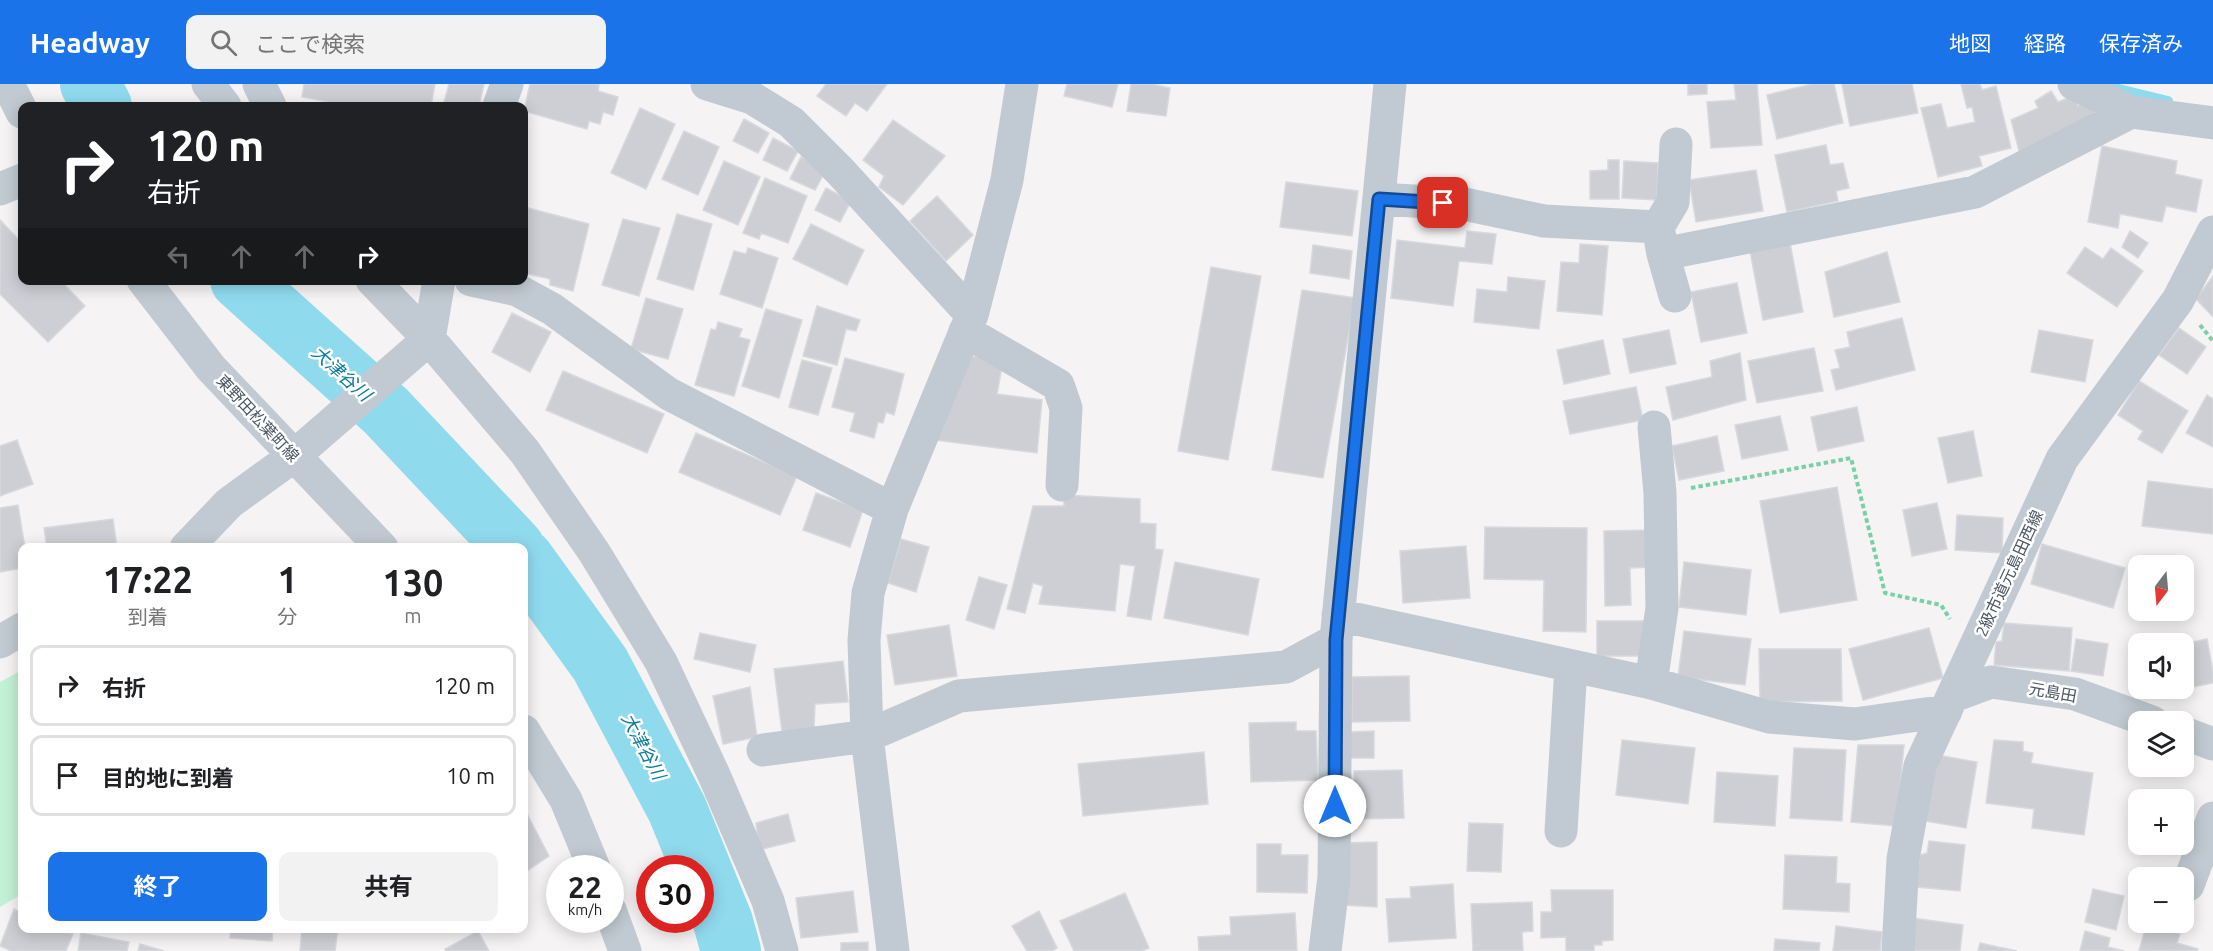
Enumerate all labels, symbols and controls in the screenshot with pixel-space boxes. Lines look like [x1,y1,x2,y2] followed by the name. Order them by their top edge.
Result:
[186,15,606,69] search box
[207,26,240,59] icon: search
[30,27,150,58] text: Headway
[255,31,365,56] text: ここで検索
[1949,31,1991,55] text: 地図
[2024,31,2066,55] text: 経路
[2099,31,2183,55] text: 保存済み
[147,122,264,169] text: 120 m
[48,126,126,204] icon: right
[147,177,201,207] text: 右折
[1417,177,1468,228] pin
[1426,186,1459,219] icon: arrive
[162,240,195,273] icon: left
[225,240,258,273] icon: ahead
[288,240,321,273] icon: ahead
[351,240,384,273] icon: right
[309,341,377,406] water label: 大津谷川
[213,371,303,465] street label: 東野田松葉町線
[1972,507,2046,639] street label: 2級市道元島田西線
[2128,555,2194,621] north arrow
[2128,555,2194,933] map controls
[103,559,193,600] text: 17:22
[277,559,298,600] text: 1
[382,562,443,603] text: 130
[404,604,422,627] text: m
[128,605,168,628] text: 到着
[278,605,298,628] text: 分
[2128,633,2194,699] button: sound
[51,669,84,702] icon: right
[434,673,495,698] text: 120 m
[102,675,146,700] text: 右折
[2028,679,2078,705] street label: 元島田
[618,710,671,784] water label: 大津谷川
[2128,711,2194,777] button: layers
[51,759,84,792] icon: arrive
[446,763,495,788] text: 10 m
[102,765,234,790] text: 目的地に到着
[1303,774,1367,838] position arrow
[2128,789,2194,855] button: +
[48,852,267,921] button: 終了
[279,852,498,921] button: 共有
[636,855,714,933] speed limit sign: 30
[2128,867,2194,933] button: −
[568,870,602,904] text: 22
[568,901,602,918] text: km/h

